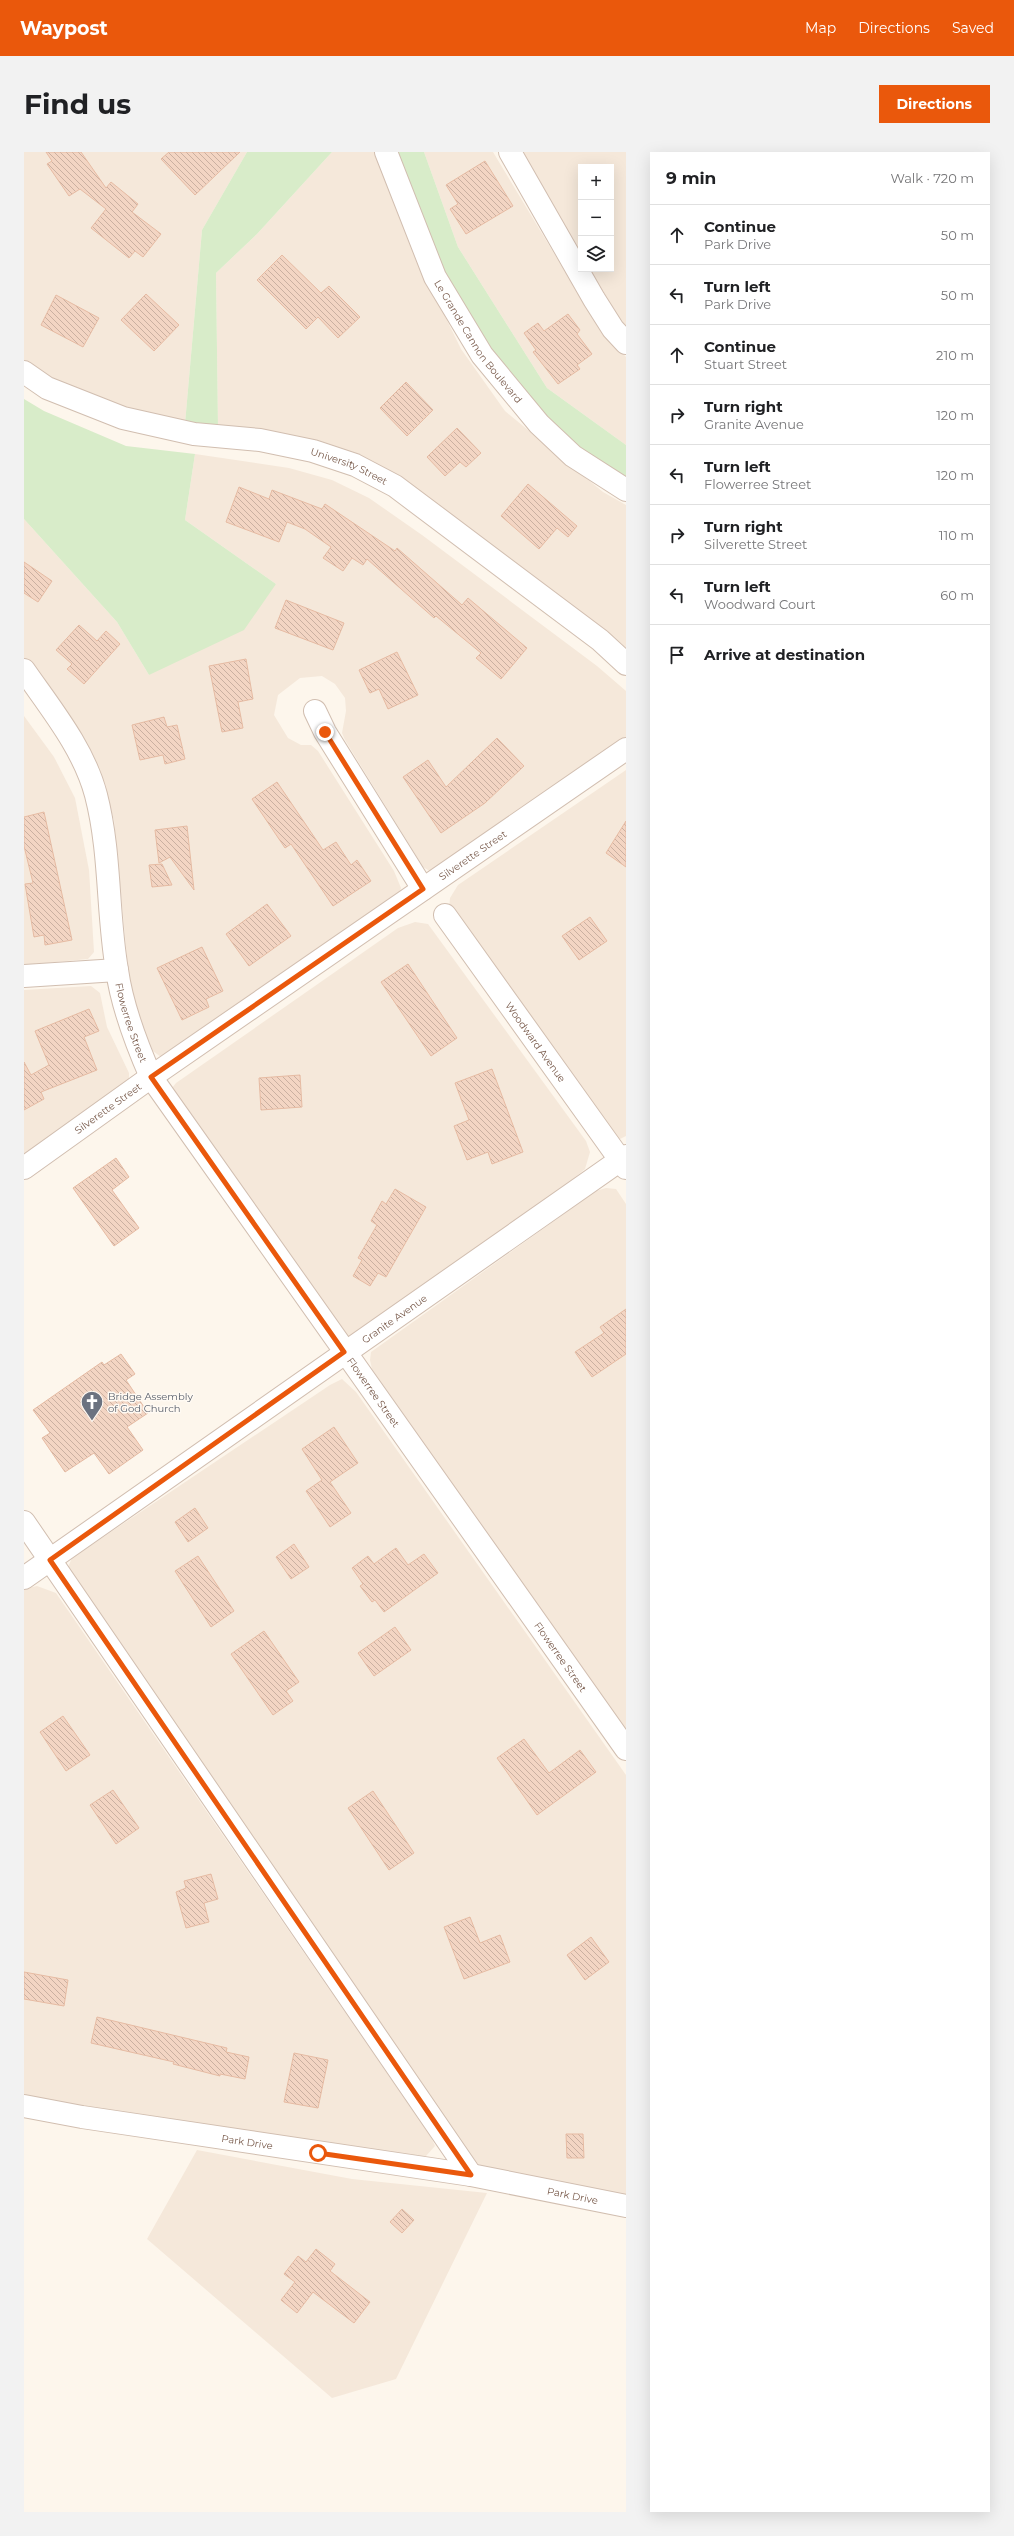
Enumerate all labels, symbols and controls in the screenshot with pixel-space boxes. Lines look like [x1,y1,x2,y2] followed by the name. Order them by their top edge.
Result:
[20,17,108,40] text: Waypost
[805,19,836,37] text: Map
[858,19,930,37] text: Directions
[952,19,994,37] text: Saved
[879,85,990,123] button: Directions
[24,87,131,121] text: Find us
[578,164,614,272] map controls
[578,164,614,200] button: +
[666,168,716,188] text: 9 min
[890,170,974,186] text: Walk · 720 m
[578,200,614,236] button: −
[704,217,776,236] text: Continue
[666,224,688,246] icon: ahead
[941,227,974,243] text: 50 m
[578,236,614,272] button: layers
[704,236,771,252] text: Park Drive
[432,277,525,406] street label: Le Grande Cannon Boulevard
[704,277,771,296] text: Turn left
[666,284,688,306] icon: left
[941,287,974,303] text: 50 m
[704,296,771,312] text: Park Drive
[704,337,776,356] text: Continue
[666,344,688,366] icon: ahead
[936,347,974,363] text: 210 m
[704,356,787,372] text: Stuart Street
[704,397,783,416] text: Turn right
[666,404,688,426] icon: right
[936,407,974,423] text: 120 m
[704,416,804,432] text: Granite Avenue
[309,444,390,487] street label: University Street
[704,457,771,476] text: Turn left
[666,464,688,486] icon: left
[936,467,974,483] text: 120 m
[704,476,811,492] text: Flowerree Street
[704,517,783,536] text: Turn right
[666,524,688,546] icon: right
[939,527,974,543] text: 110 m
[704,536,807,552] text: Silverette Street
[704,577,771,596] text: Turn left
[666,584,688,606] icon: left
[940,587,974,603] text: 60 m
[704,596,815,612] text: Woodward Court
[666,644,688,666] icon: arrive
[704,645,865,664] text: Arrive at destination
[316,723,334,741] route end
[436,827,509,883] street label: Silverette Street
[113,982,150,1064] street label: Flowerree Street
[503,999,569,1084] street label: Woodward Avenue
[72,1080,144,1136] street label: Silverette Street
[359,1291,429,1346] street label: Granite Avenue
[345,1355,403,1430] street label: Flowerree Street
[79,1389,105,1422] church icon: Bridge Assembly of God Church
[108,1390,193,1415] place label: Bridge Assembly of God Church
[532,1619,590,1694] street label: Flowerree Street
[221,2131,274,2152] street label: Park Drive
[309,2144,327,2162] route start
[546,2184,599,2207] street label: Park Drive

